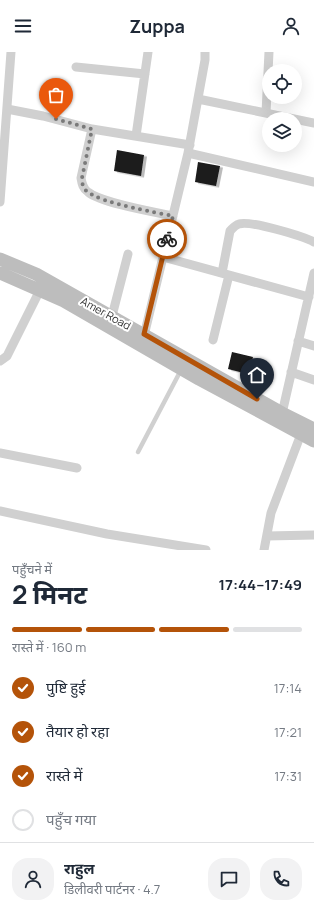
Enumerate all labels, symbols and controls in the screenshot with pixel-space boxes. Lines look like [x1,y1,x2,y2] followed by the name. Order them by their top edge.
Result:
[129,14,185,38] text: Zuppa
[12,15,34,37] icon: menu
[280,15,302,37] icon: person
[262,64,302,152] map controls
[262,64,302,104] button: locate
[39,78,73,119] pin
[45,84,67,106] icon: bag
[262,112,302,152] button: layers
[147,219,187,259] courier
[156,228,178,250] icon: bike
[78,293,134,333] street label: Amer Road
[240,358,274,399] pin
[246,364,268,386] icon: home
[12,560,52,578] text: पहुँचने में
[218,574,302,595] text: 17:44–17:49
[12,576,87,612] text: 2 मिनट
[12,638,86,656] text: रास्ते में · 160 m
[12,677,34,699] icon: check
[46,677,86,698] text: पुष्टि हुई
[274,679,302,697] text: 17:14
[12,721,34,743] icon: check
[46,721,109,742] text: तैयार हो रहा
[274,723,302,741] text: 17:21
[12,765,34,787] icon: check
[46,765,82,786] text: रास्ते में
[274,767,302,785] text: 17:31
[46,809,96,830] text: पहुँच गया
[12,858,54,900] button: person
[64,858,95,879] text: राहुल
[208,858,250,900] button: chat
[260,858,302,900] button: phone
[64,880,160,898] text: डिलीवरी पार्टनर · 4.7

